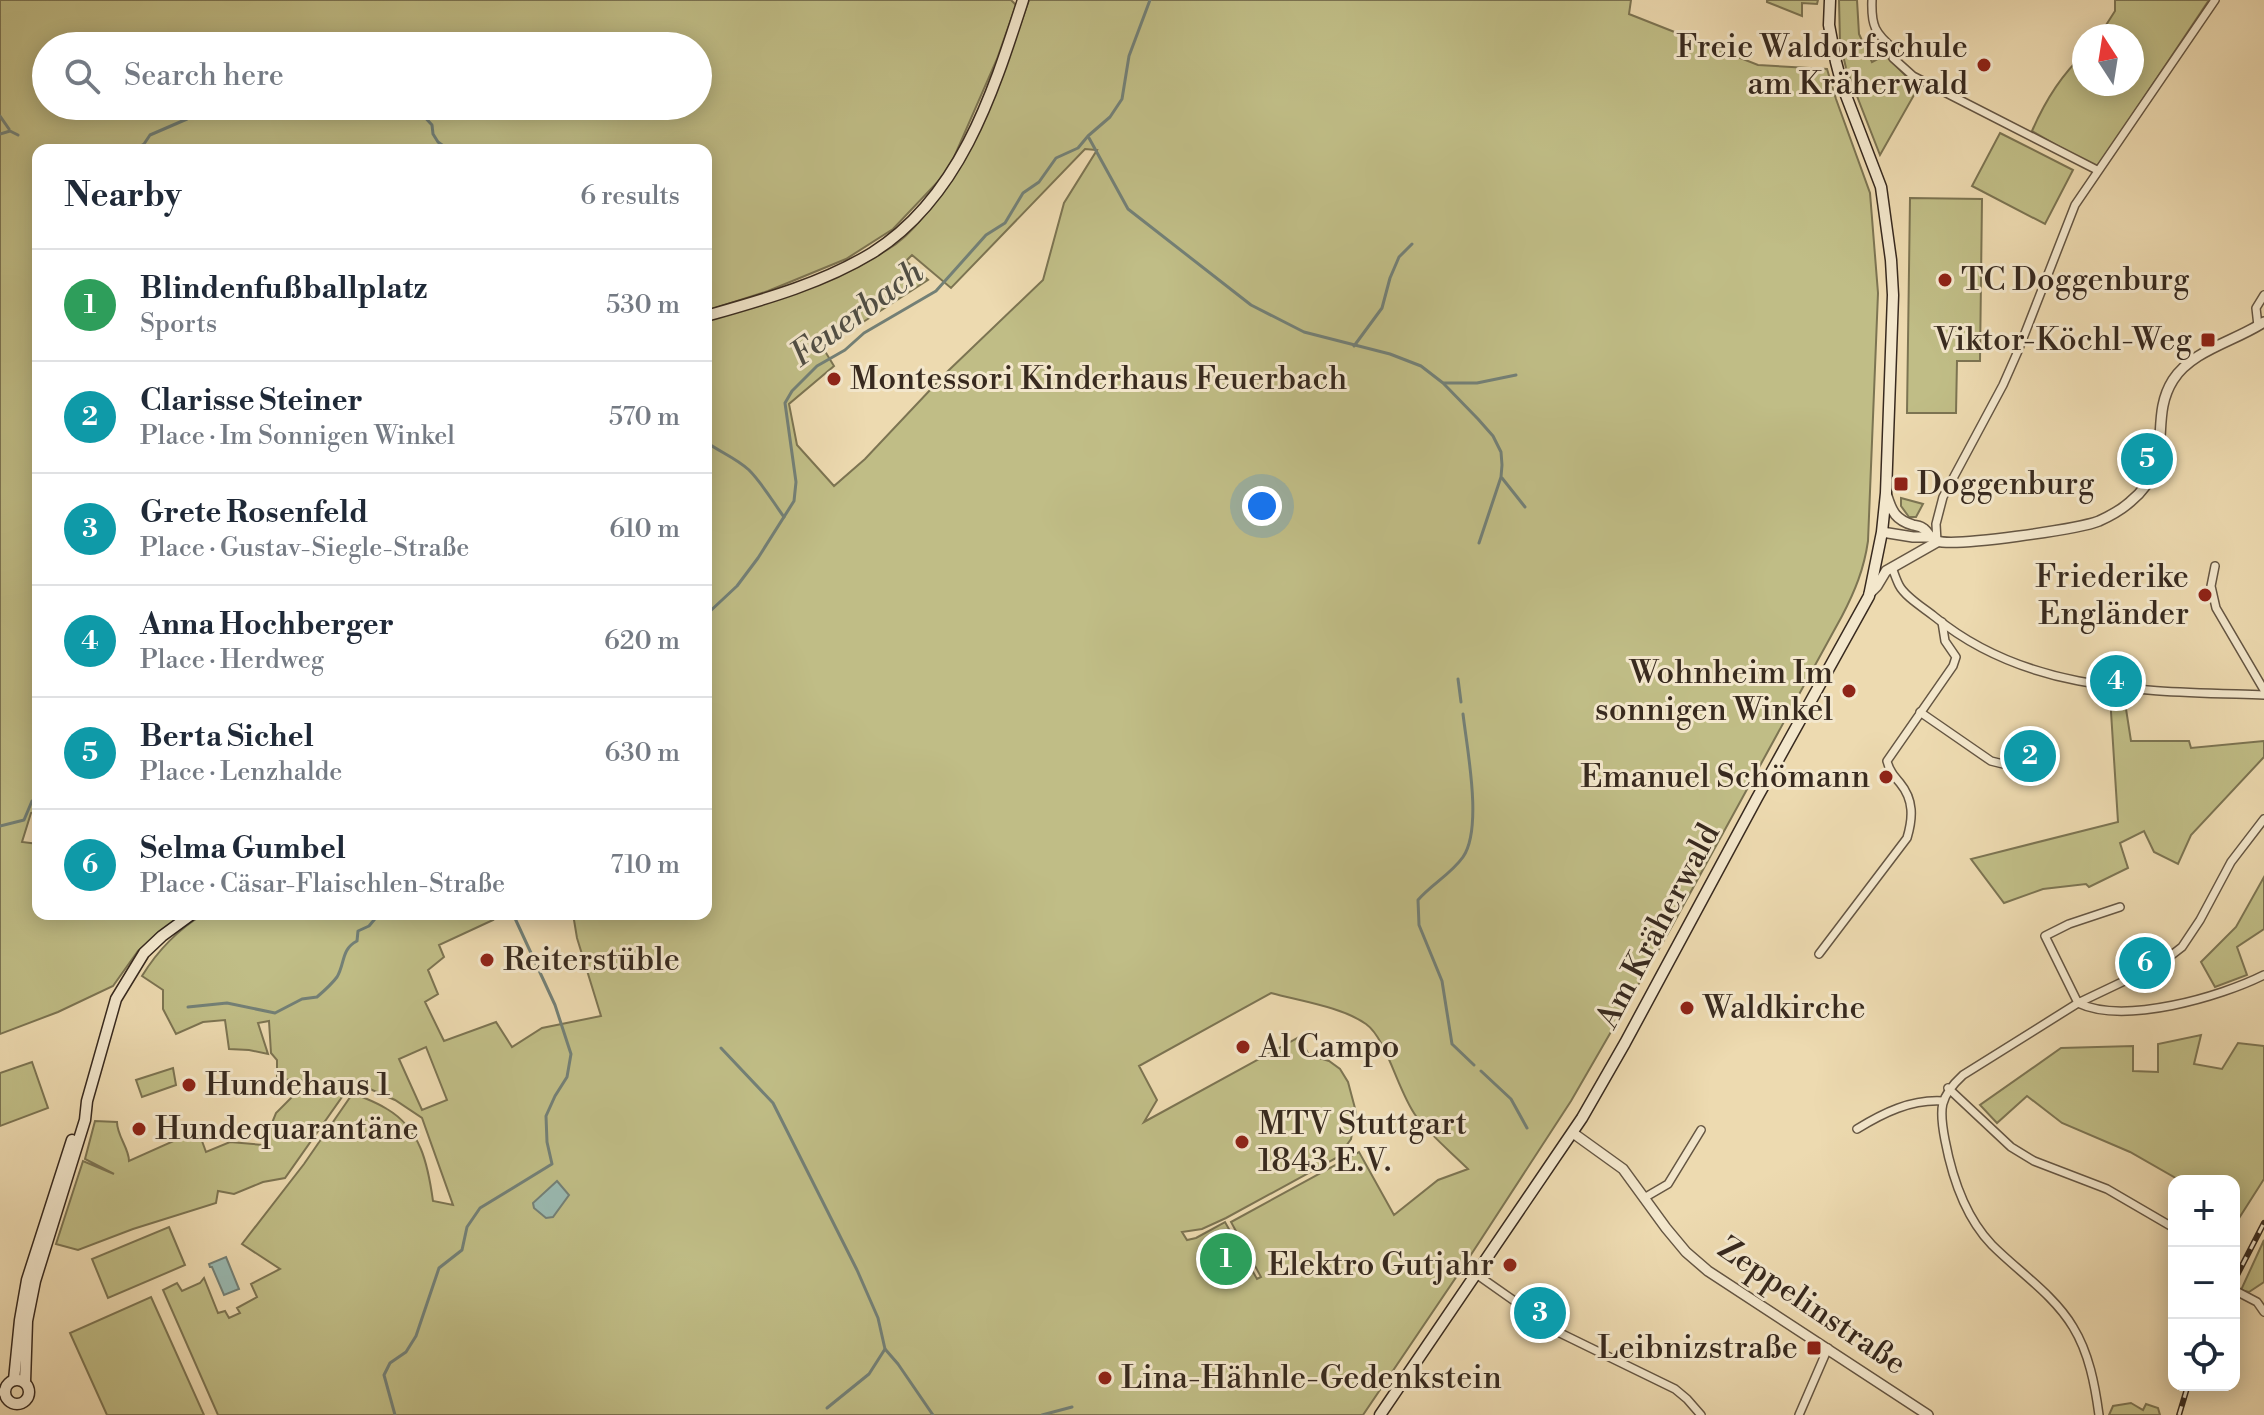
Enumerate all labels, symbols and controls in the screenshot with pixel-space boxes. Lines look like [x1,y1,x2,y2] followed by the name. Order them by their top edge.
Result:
[2072,24,2144,96] north arrow
[1676,27,1968,104] place label: Freie Waldorfschule am Kräherwald
[32,32,712,120] search box
[60,54,104,98] icon: search
[1975,56,1993,74] marker: Freie Waldorfschule am Kräherwald
[124,57,284,95] text: Search here
[64,175,182,217] text: Nearby
[580,180,680,212] text: 6 results
[782,251,933,377] water label: Feuerbach
[1961,260,2190,300] place label: TC Doggenburg
[140,270,428,308] text: Blindenfußballplatz
[1936,271,1954,289] marker: TC Doggenburg
[84,289,96,321] text: 1
[606,289,680,321] text: 530 m
[140,308,217,340] text: Sports
[1933,320,2192,360] place label: Viktor-Köchl-Weg
[2199,331,2217,349] marker: Viktor-Köchl-Weg
[850,359,1347,399] place label: Montessori Kinderhaus Feuerbach
[825,370,843,388] marker: Montessori Kinderhaus Feuerbach
[140,382,363,420] text: Clarisse Steiner
[82,401,98,433] text: 2
[609,401,680,433] text: 570 m
[140,420,455,452] text: Place · Im Sonnigen Winkel
[2121,429,2173,489] pin: 5
[1917,464,2095,504] place label: Doggenburg
[1892,475,1910,493] marker: Doggenburg
[1242,486,1282,526] your location
[140,494,368,532] text: Grete Rosenfeld
[82,513,98,545] text: 3
[609,513,680,545] text: 610 m
[140,532,469,564] text: Place · Gustav-Siegle-Straße
[2035,557,2189,634] place label: Friederike Engländer
[2196,586,2214,604] marker: Friederike Engländer
[140,606,394,644] text: Anna Hochberger
[81,625,99,657] text: 4
[604,625,680,657] text: 620 m
[140,644,324,676] text: Place · Herdweg
[2090,651,2142,711] pin: 4
[1595,653,1834,730] place label: Wohnheim Im sonnigen Winkel
[1840,682,1858,700] marker: Wohnheim Im sonnigen Winkel
[140,718,314,756] text: Berta Sichel
[2004,726,2056,786] pin: 2
[82,737,98,769] text: 5
[605,737,680,769] text: 630 m
[140,756,343,788] text: Place · Lenzhalde
[1580,757,1870,797] place label: Emanuel Schömann
[1877,768,1895,786] marker: Emanuel Schömann
[1587,817,1729,1036] street label: Am Kräherwald
[140,830,346,868] text: Selma Gumbel
[82,849,98,881] text: 6
[610,849,680,881] text: 710 m
[140,868,505,900] text: Place · Cäsar-Flaischlen-Straße
[2119,933,2171,993] pin: 6
[503,940,680,980] place label: Reiterstüble
[478,951,496,969] marker: Reiterstüble
[1702,988,1866,1028] place label: Waldkirche
[1678,999,1696,1017] marker: Waldkirche
[1258,1027,1400,1067] place label: Al Campo
[1234,1038,1252,1056] marker: Al Campo
[205,1065,390,1105] place label: Hundehaus 1
[180,1076,198,1094] marker: Hundehaus 1
[1258,1104,1467,1181] place label: MTV Stuttgart 1843 E.V.
[155,1109,419,1149] place label: Hundequarantäne
[130,1120,148,1138] marker: Hundequarantäne
[1233,1133,1251,1151] marker: MTV Stuttgart 1843 E.V.
[2168,1175,2240,1391] map controls
[2168,1175,2240,1247] button: +
[1710,1228,1914,1384] street label: Zeppelinstraße
[1200,1229,1252,1289] pin: 1
[1267,1245,1494,1285] place label: Elektro Gutjahr
[2168,1247,2240,1319] button: −
[1501,1256,1519,1274] marker: Elektro Gutjahr
[1514,1283,1566,1343] pin: 3
[2168,1319,2240,1391] button: locate
[1597,1328,1798,1368] place label: Leibnizstraße
[1805,1339,1823,1357] marker: Leibnizstraße
[1121,1358,1502,1398] place label: Lina-Hähnle-Gedenkstein
[1096,1369,1114,1387] marker: Lina-Hähnle-Gedenkstein

